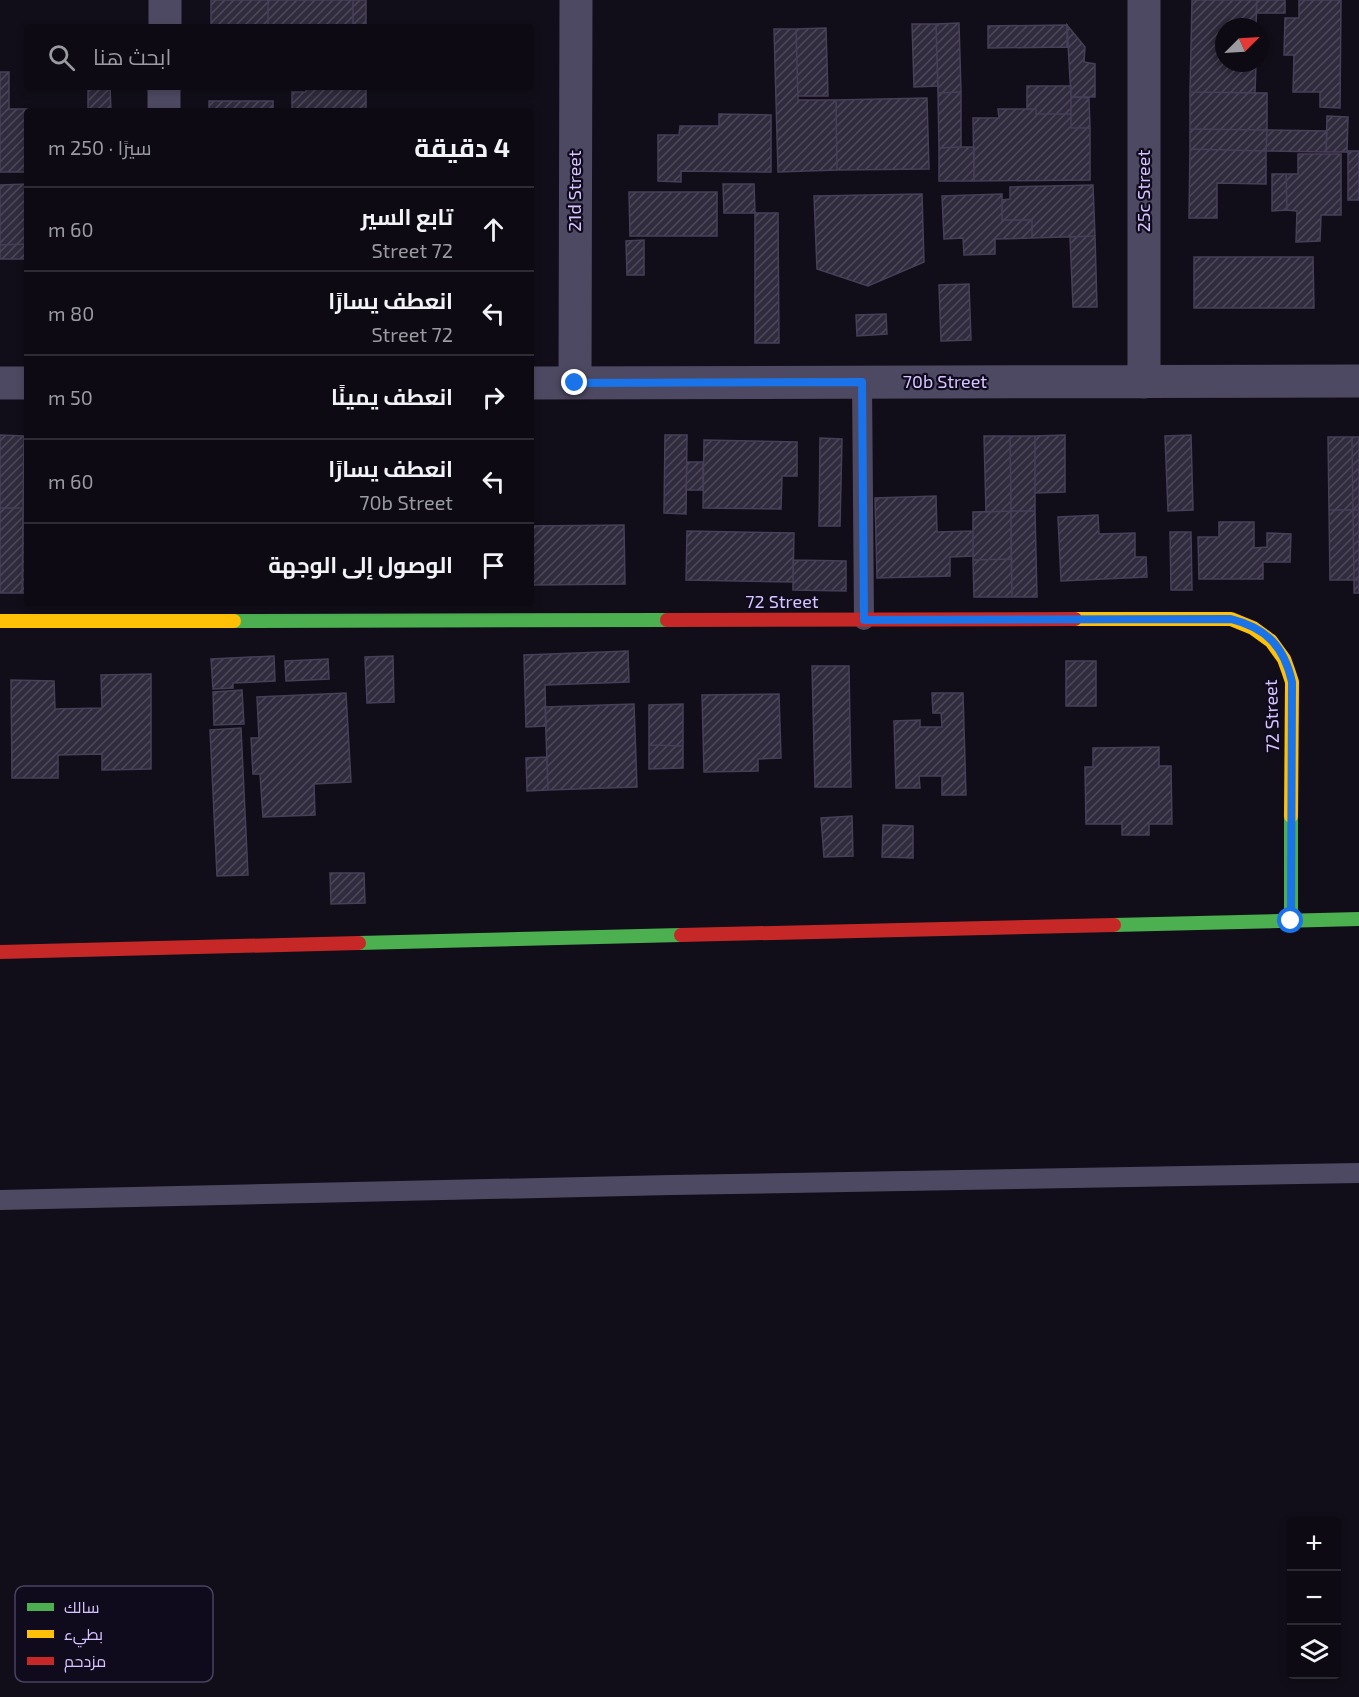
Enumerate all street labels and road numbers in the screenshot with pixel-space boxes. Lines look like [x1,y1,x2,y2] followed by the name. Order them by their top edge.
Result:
[563,150,585,232] street label: 21d Street
[1132,150,1154,232] street label: 25c Street
[903,370,987,392] street label: 70b Street
[745,590,819,612] street label: 72 Street
[1259,679,1283,753] street label: 72 Street

